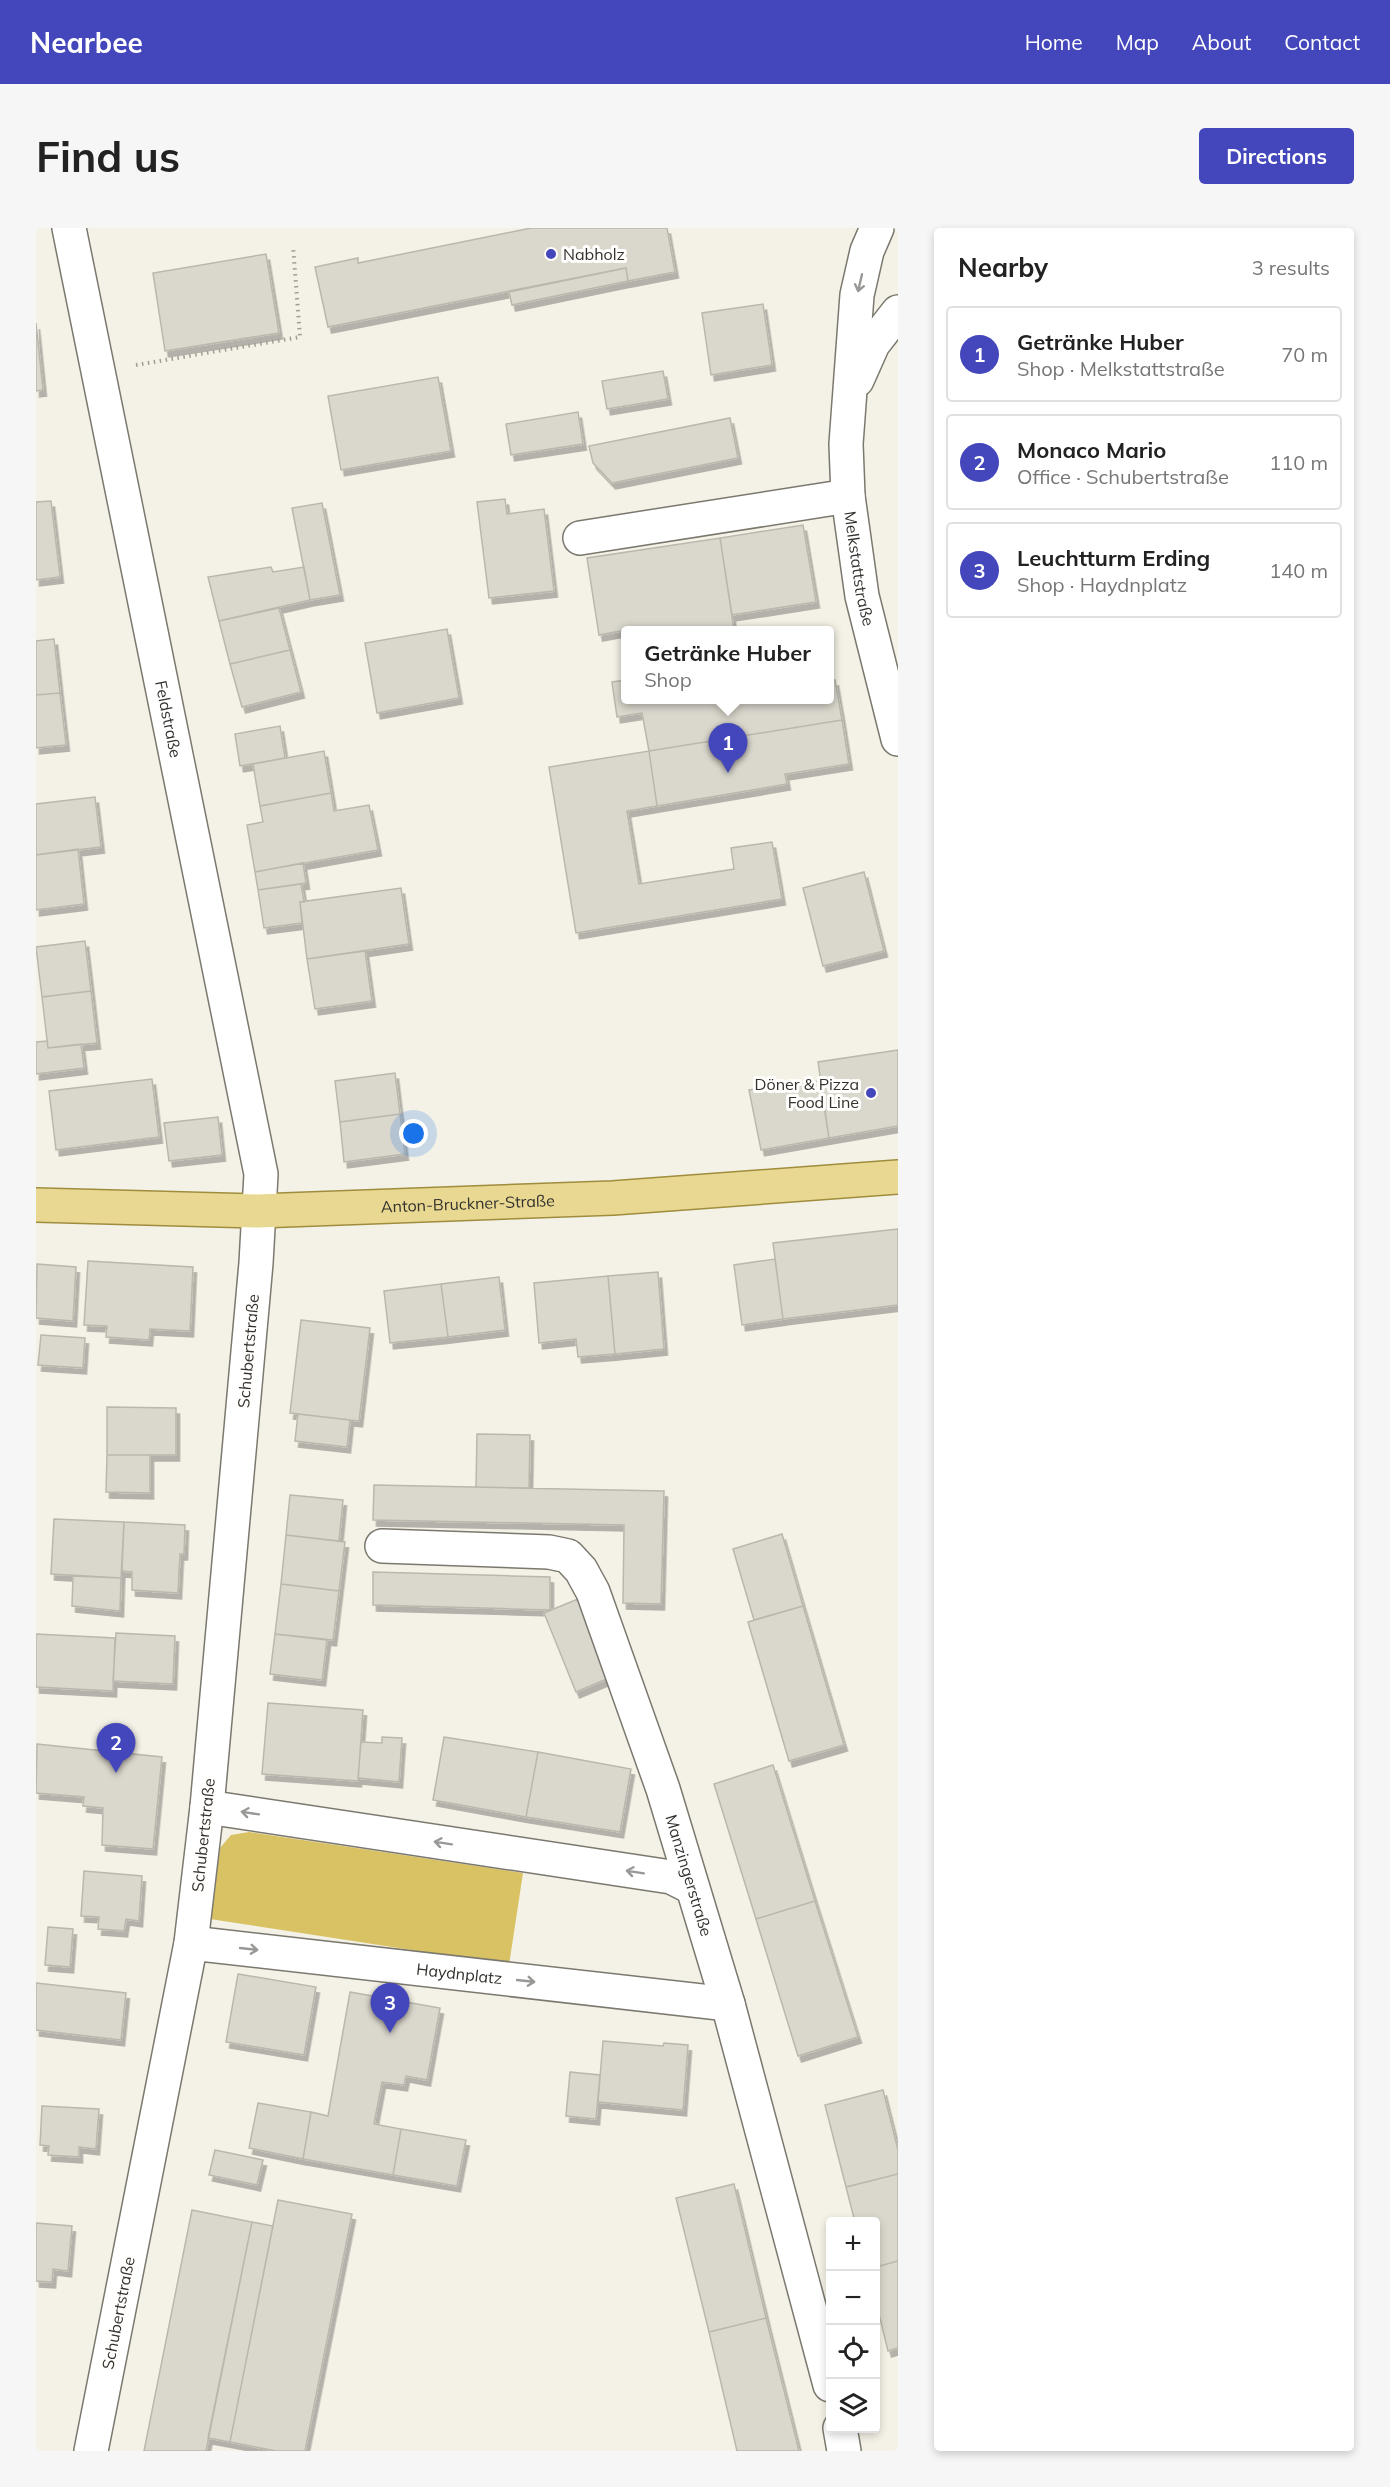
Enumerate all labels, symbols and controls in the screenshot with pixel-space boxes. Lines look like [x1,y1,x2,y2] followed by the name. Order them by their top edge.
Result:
[30,25,143,60] text: Nearbee
[1025,29,1083,55] text: Home
[1116,29,1159,55] text: Map
[1192,29,1251,55] text: About
[1284,29,1360,55] text: Contact
[1199,128,1354,184] button: Directions
[36,130,180,183] text: Find us
[563,244,625,264] place label: Nabholz
[544,247,558,261] marker: Nabholz
[958,251,1048,284] text: Nearby
[1252,255,1330,280] text: 3 results
[853,274,865,293] one-way arrow
[1017,328,1184,356] text: Getränke Huber
[974,342,986,367] text: 1
[1281,342,1328,367] text: 70 m
[1017,356,1225,381] text: Shop · Melkstattstraße
[1017,436,1166,464] text: Monaco Mario
[974,450,986,475] text: 2
[1269,450,1328,475] text: 110 m
[1017,464,1229,489] text: Office · Schubertstraße
[840,510,879,628] street label: Melkstattstraße
[1017,544,1210,572] text: Leuchtturm Erding
[974,558,986,583] text: 3
[1269,558,1328,583] text: 140 m
[1017,572,1187,597] text: Shop · Haydnplatz
[621,626,834,704] popup
[644,639,811,667] text: Getränke Huber
[644,667,692,692] text: Shop
[151,679,186,759] street label: Feldstraße
[708,724,748,773] pin: 1
[755,1074,859,1112] place label: Döner & Pizza Food Line
[864,1086,878,1100] marker: Döner & Pizza Food Line
[399,1119,428,1148] your location
[380,1190,555,1216] street label: Anton-Bruckner-Straße
[233,1293,263,1409] street label: Schubertstraße
[96,1724,136,1773] pin: 2
[187,1777,219,1893] street label: Schubertstraße
[241,1808,260,1819] one-way arrow
[661,1812,717,1939] street label: Manzingerstraße
[433,1837,453,1848] one-way arrow
[626,1866,646,1877] one-way arrow
[239,1944,259,1955] one-way arrow
[415,1959,503,1988] street label: Haydnplatz
[516,1976,536,1987] one-way arrow
[370,1984,410,2033] pin: 3
[826,2217,880,2433] map controls
[826,2217,880,2271] button: +
[97,2255,139,2371] street label: Schubertstraße
[826,2271,880,2325] button: −
[826,2325,880,2379] button: locate
[826,2379,880,2433] button: layers

